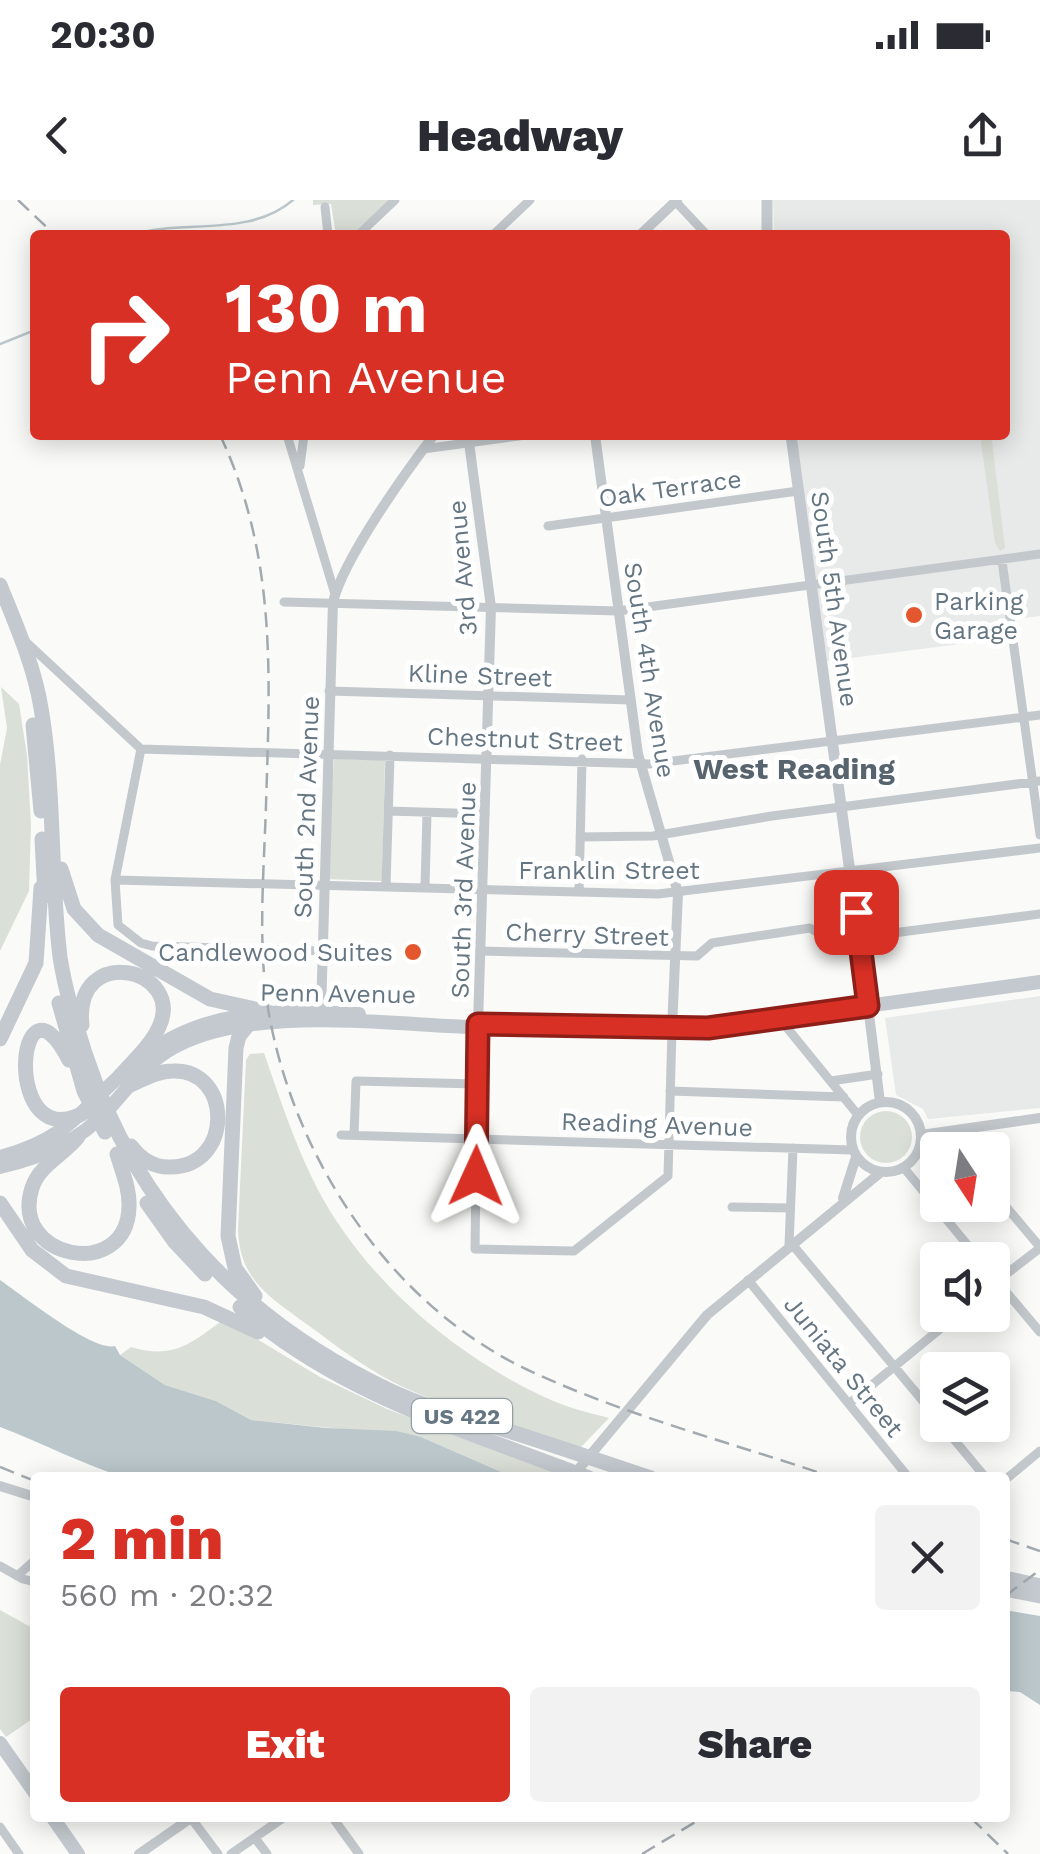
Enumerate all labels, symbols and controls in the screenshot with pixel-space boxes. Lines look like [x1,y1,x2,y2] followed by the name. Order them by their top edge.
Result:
[50,13,156,57] text: 20:30
[30,108,85,163] icon: back
[955,108,1010,163] icon: share
[417,109,623,162] text: Headway
[225,267,428,349] text: 130 m
[60,270,190,400] icon: right
[225,351,506,404] text: Penn Avenue
[597,464,743,513] street label: Oak Terrace
[805,489,864,709] street label: South 5th Avenue
[442,499,483,637] street label: 3rd Avenue
[618,560,681,780] street label: South 4th Avenue
[934,587,1024,645] place label: Parking Garage
[903,604,925,626] marker: Parking Garage
[407,658,553,693] street label: Kline Street
[288,695,325,919] street label: South 2nd Avenue
[427,722,624,757] street label: Chestnut Street
[693,751,895,786] district label: West Reading
[445,781,482,999] street label: South 3rd Avenue
[518,856,700,885] street label: Franklin Street
[814,870,899,955] pin
[829,885,884,940] icon: arrive
[505,917,670,952] street label: Cherry Street
[158,938,393,967] place label: Candlewood Suites
[402,941,424,963] marker: Candlewood Suites
[260,978,416,1009] street label: Penn Avenue
[561,1107,753,1142] street label: Reading Avenue
[424,1124,528,1228] position arrow
[920,1132,1010,1222] north arrow
[920,1132,1010,1442] map controls
[920,1242,1010,1332] button: sound
[778,1290,910,1443] street label: Juniata Street
[920,1352,1010,1442] button: layers
[412,1399,512,1433] road number: US 422
[60,1503,224,1574] text: 2 min
[875,1505,980,1610] button: close
[60,1576,274,1614] text: 560 m · 20:32
[60,1687,510,1802] button: Exit
[530,1687,980,1802] button: Share

